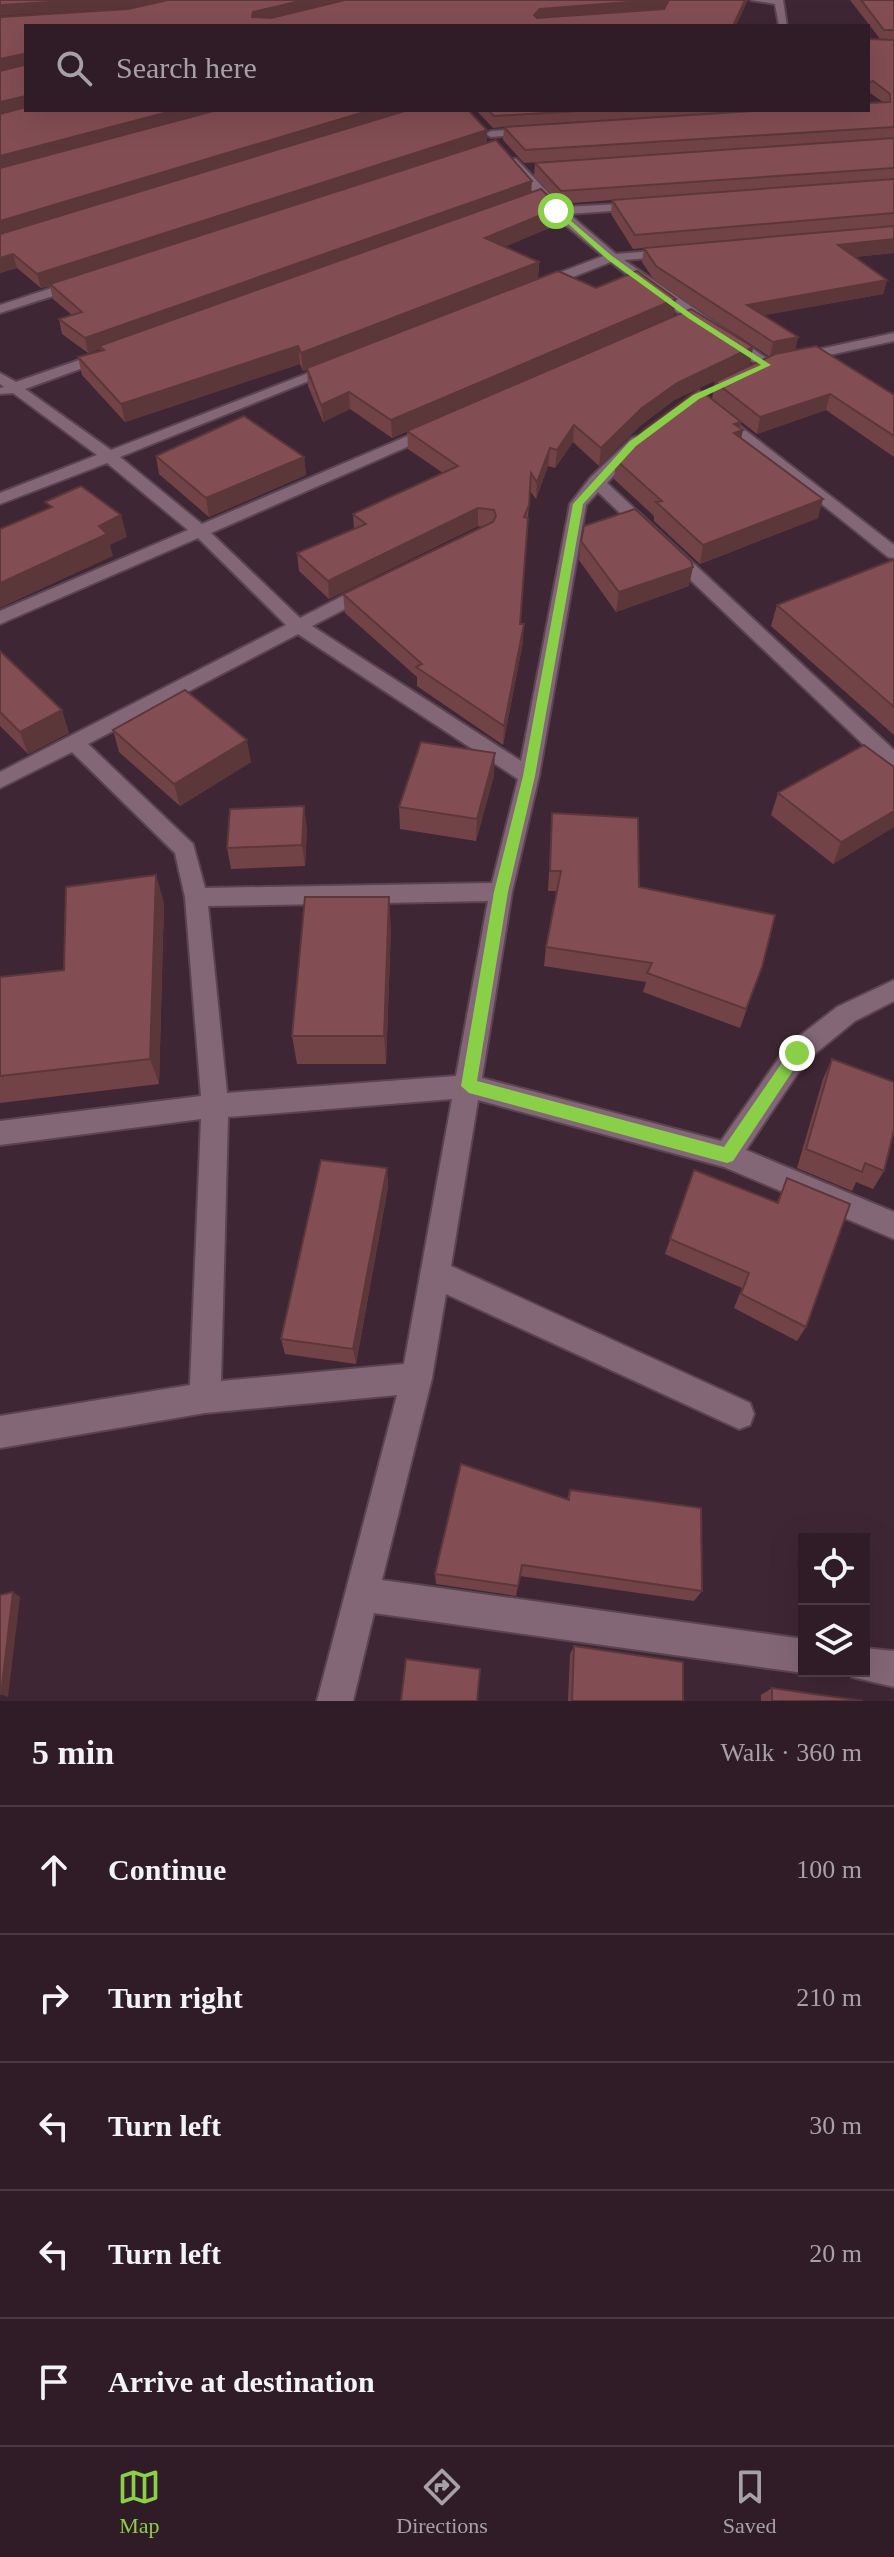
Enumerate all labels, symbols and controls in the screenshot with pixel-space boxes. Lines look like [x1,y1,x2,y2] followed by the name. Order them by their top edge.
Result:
[24,24,870,112] search box
[52,46,96,90] icon: search
[116,51,257,84] text: Search here
[538,193,574,229] route start
[779,1035,815,1071] route end
[798,1533,870,1677] map controls
[798,1533,870,1605] button: locate
[798,1605,870,1677] button: layers
[32,1734,114,1771] text: 5 min
[720,1738,862,1767] text: Walk · 360 m
[32,1848,76,1892] icon: ahead
[108,1853,226,1886] text: Continue
[796,1855,862,1884] text: 100 m
[32,1976,76,2020] icon: right
[108,1981,243,2014] text: Turn right
[796,1983,862,2012] text: 210 m
[32,2104,76,2148] icon: left
[108,2109,221,2142] text: Turn left
[809,2111,862,2140] text: 30 m
[32,2232,76,2276] icon: left
[108,2237,221,2270] text: Turn left
[809,2239,862,2268] text: 20 m
[32,2360,76,2404] icon: arrive
[108,2365,375,2398] text: Arrive at destination
[117,2465,161,2539] tab: Map
[396,2465,488,2539] tab: Directions
[723,2465,777,2539] tab: Saved

